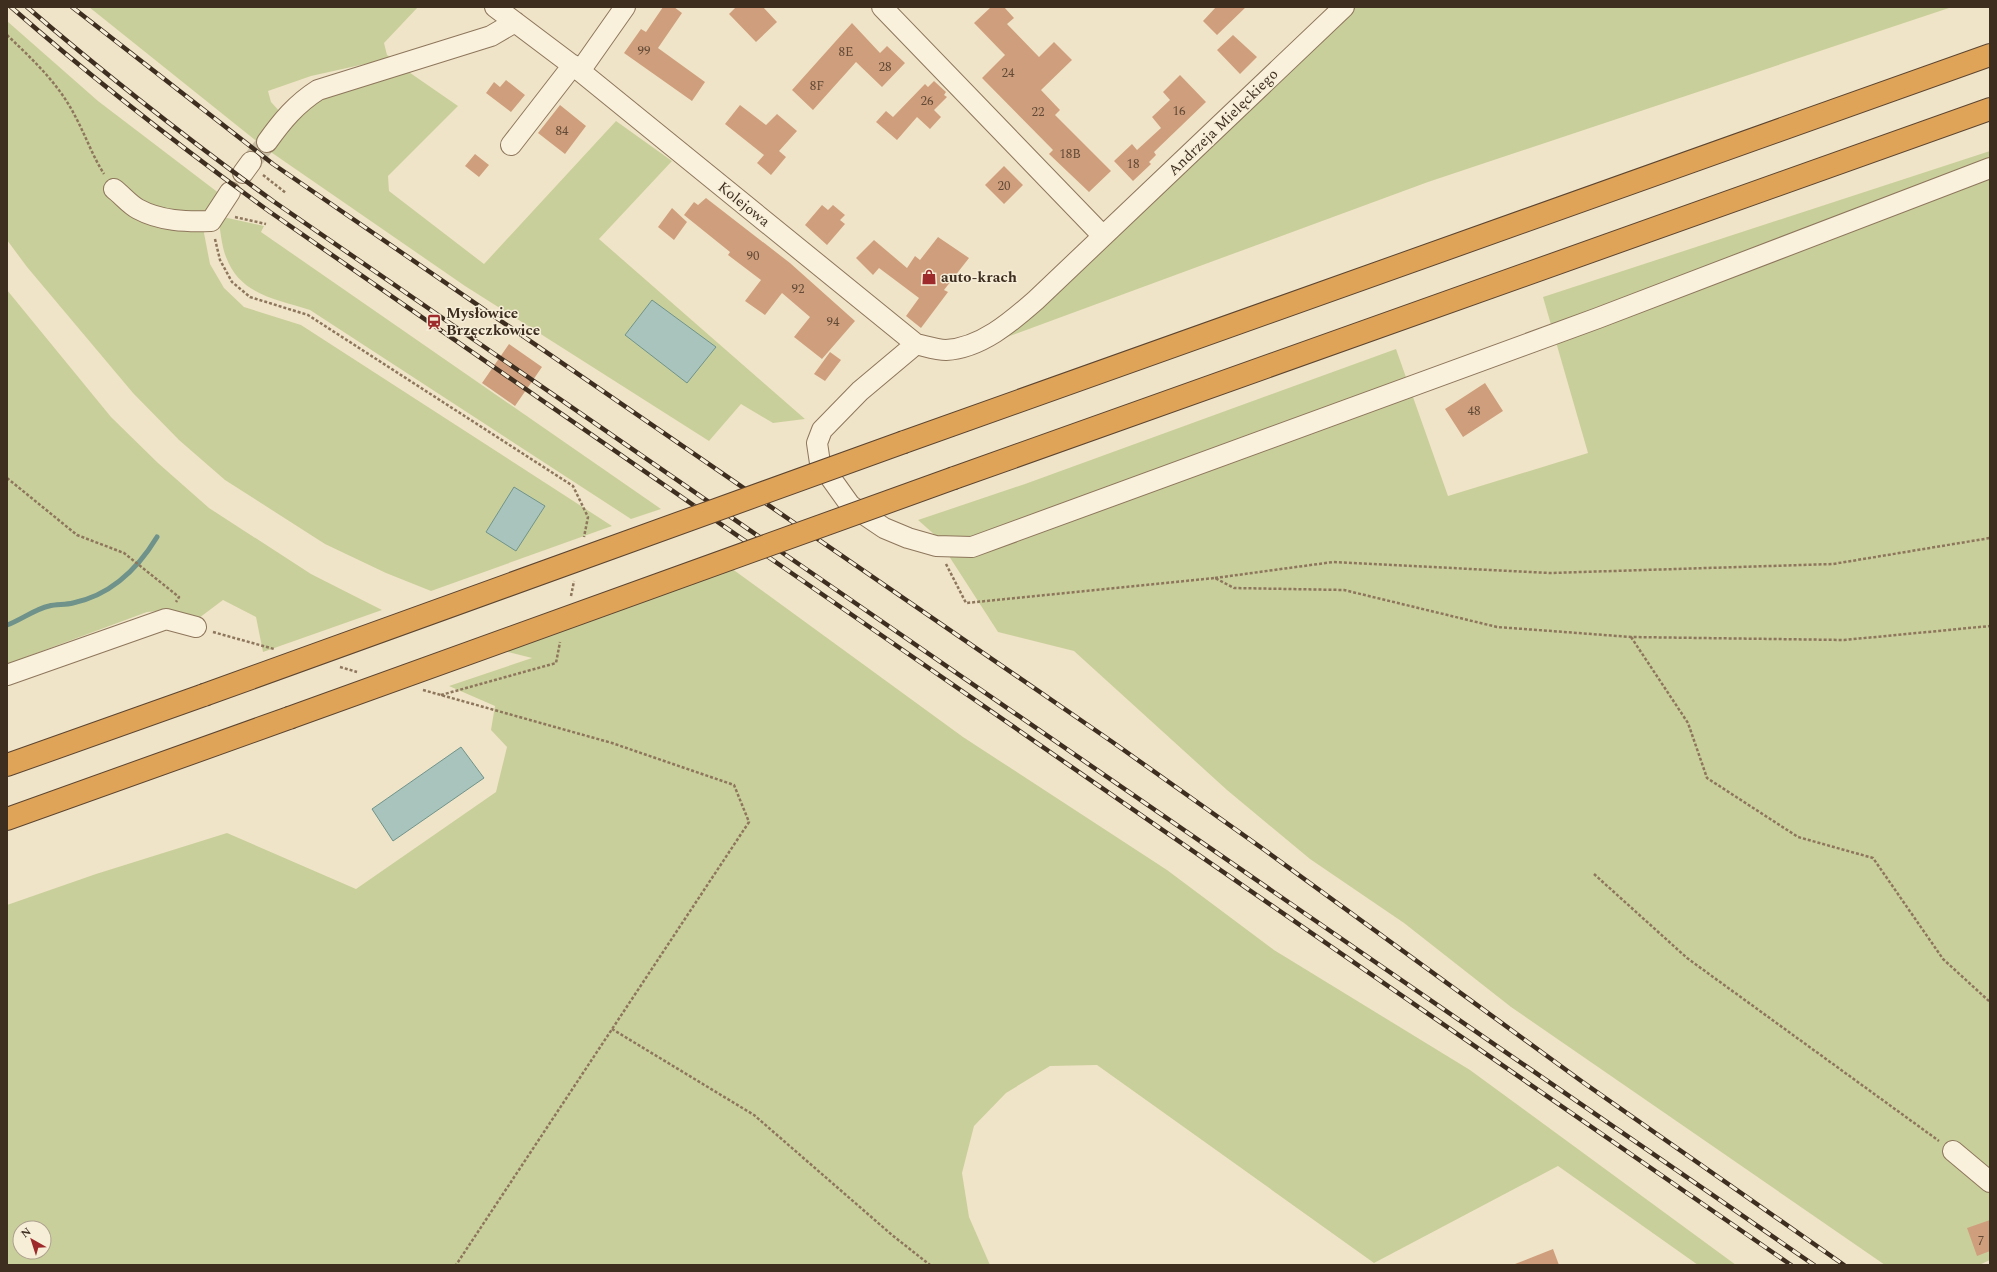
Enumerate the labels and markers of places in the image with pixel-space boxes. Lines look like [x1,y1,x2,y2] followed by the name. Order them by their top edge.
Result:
[941,266,1017,289] place label: auto-krach
[920,268,938,286] shop icon: auto-krach
[446,302,540,342] place label: Mysłowice Brzęczkowice
[425,313,443,331] station icon: Mysłowice Brzęczkowice

